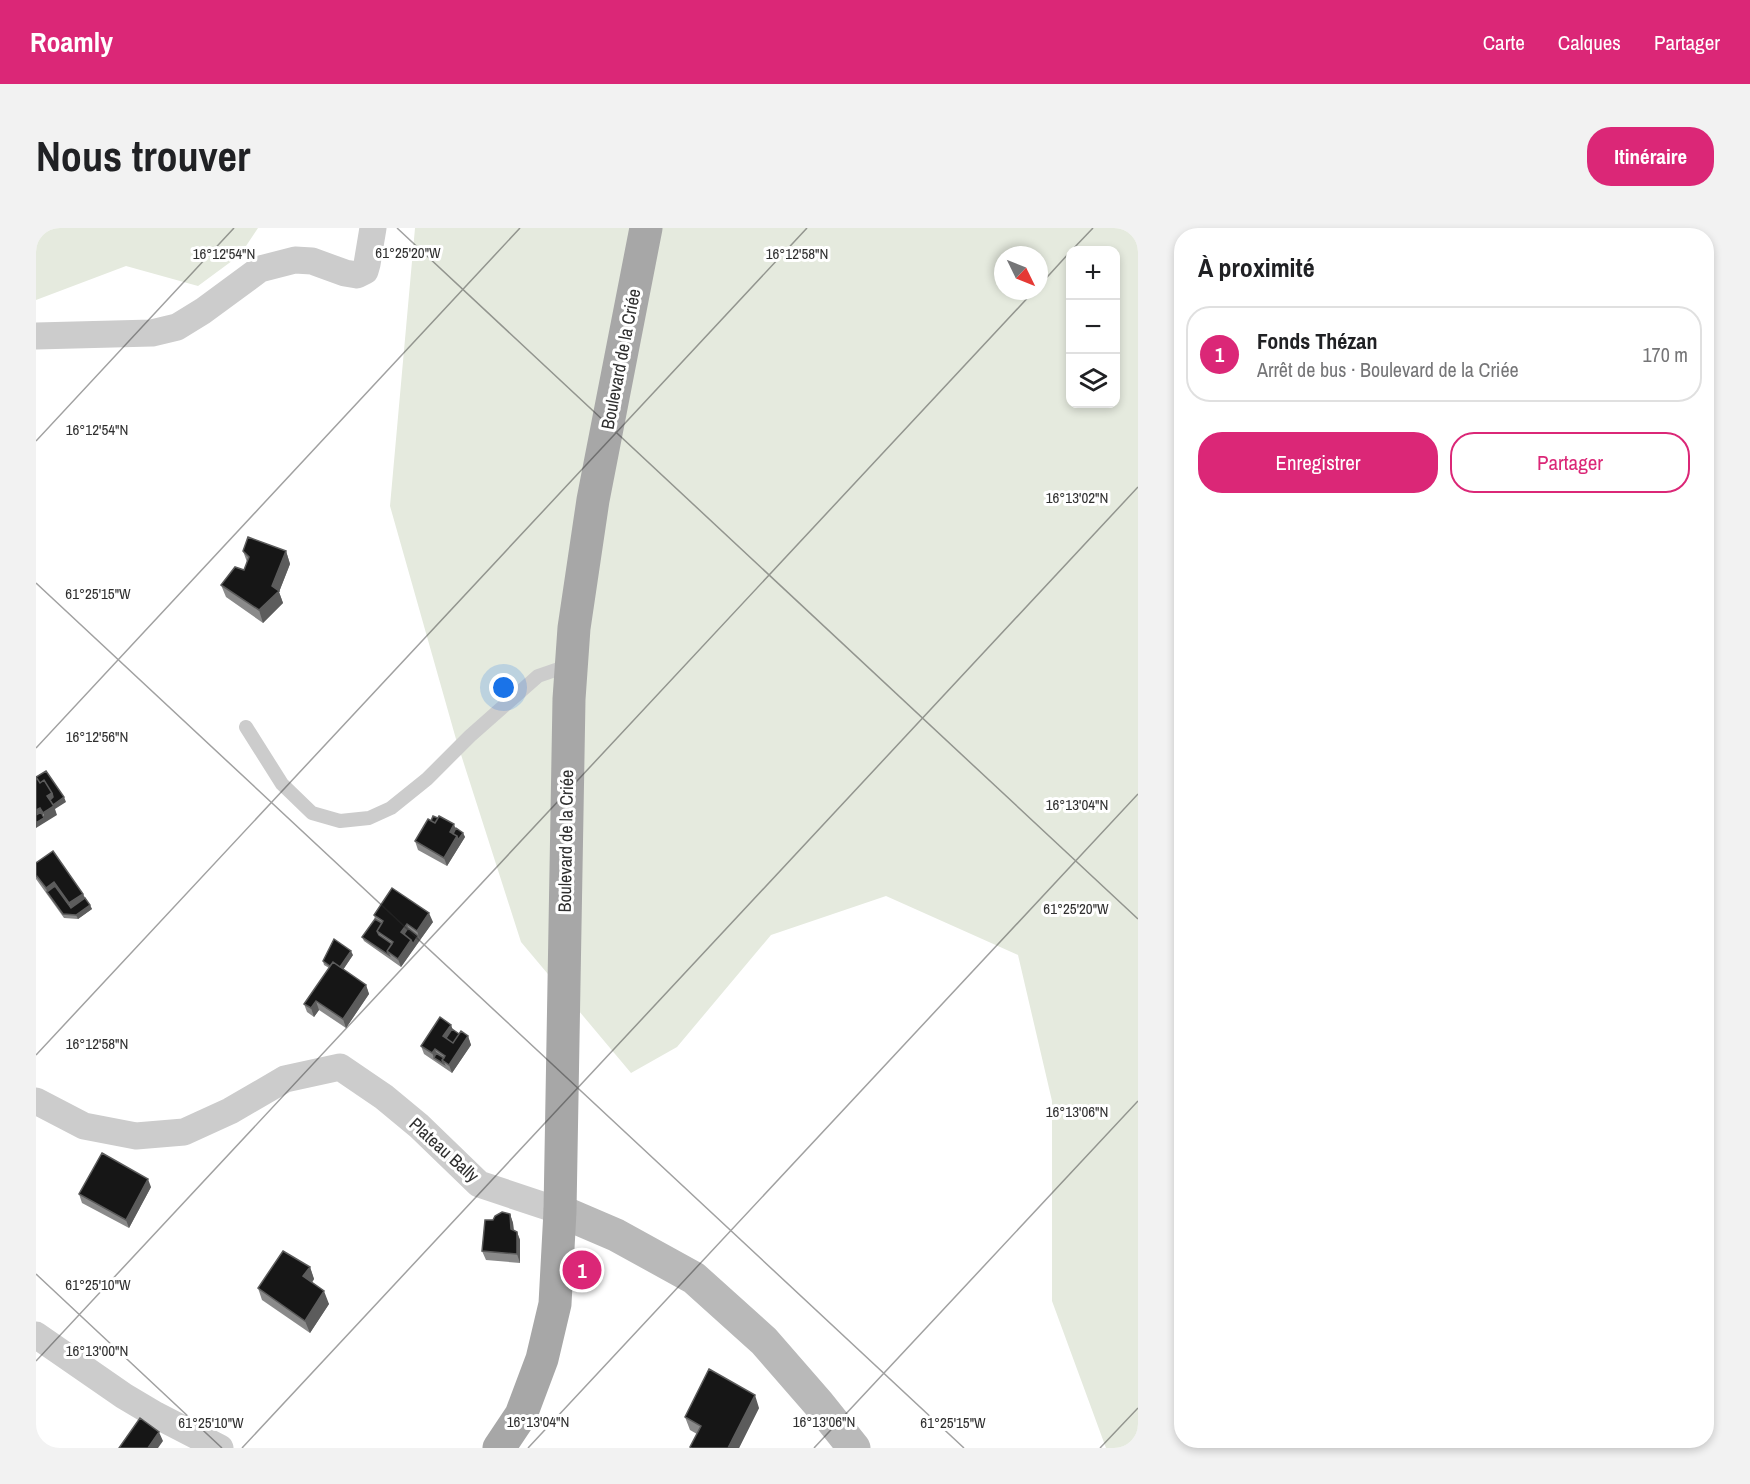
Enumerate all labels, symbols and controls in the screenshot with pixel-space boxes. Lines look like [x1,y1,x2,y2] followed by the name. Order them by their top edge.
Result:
[30,23,113,61] text: Roamly
[1483,28,1525,57] text: Carte
[1558,28,1621,57] text: Calques
[1654,28,1720,57] text: Partager
[1587,127,1714,186] button: Itinéraire
[36,128,250,184] text: Nous trouver
[375,242,441,263] text: 61°25'20"W
[193,243,255,264] text: 16°12'54"N
[766,243,828,264] text: 16°12'58"N
[994,246,1048,300] north arrow
[1066,246,1120,408] map controls
[1066,246,1120,300] button: +
[1198,250,1315,285] text: À proximité
[595,286,646,431] street label: Boulevard de la Criée
[1066,300,1120,354] button: −
[1257,326,1377,356] text: Fonds Thézan
[1215,341,1224,368] text: 1
[1642,341,1688,368] text: 170 m
[1066,354,1120,408] button: layers
[1257,356,1519,383] text: Arrêt de bus · Boulevard de la Criée
[66,419,128,440] text: 16°12'54"N
[1198,432,1438,493] button: Enregistrer
[1450,432,1690,493] button: Partager
[1046,487,1108,508] text: 16°13'02"N
[65,583,131,604] text: 61°25'15"W
[489,673,518,702] your location
[66,726,128,747] text: 16°12'56"N
[552,769,579,913] street label: Boulevard de la Criée
[1046,794,1108,815] text: 16°13'04"N
[1043,898,1109,919] text: 61°25'20"W
[66,1033,128,1054] text: 16°12'58"N
[1046,1101,1108,1122] text: 16°13'06"N
[404,1112,485,1188] street label: Plateau Bally
[562,1248,602,1292] pin: 1
[65,1274,131,1295] text: 61°25'10"W
[66,1340,128,1361] text: 16°13'00"N
[507,1411,569,1432] text: 16°13'04"N
[793,1411,855,1432] text: 16°13'06"N
[178,1412,244,1433] text: 61°25'10"W
[920,1412,986,1433] text: 61°25'15"W

